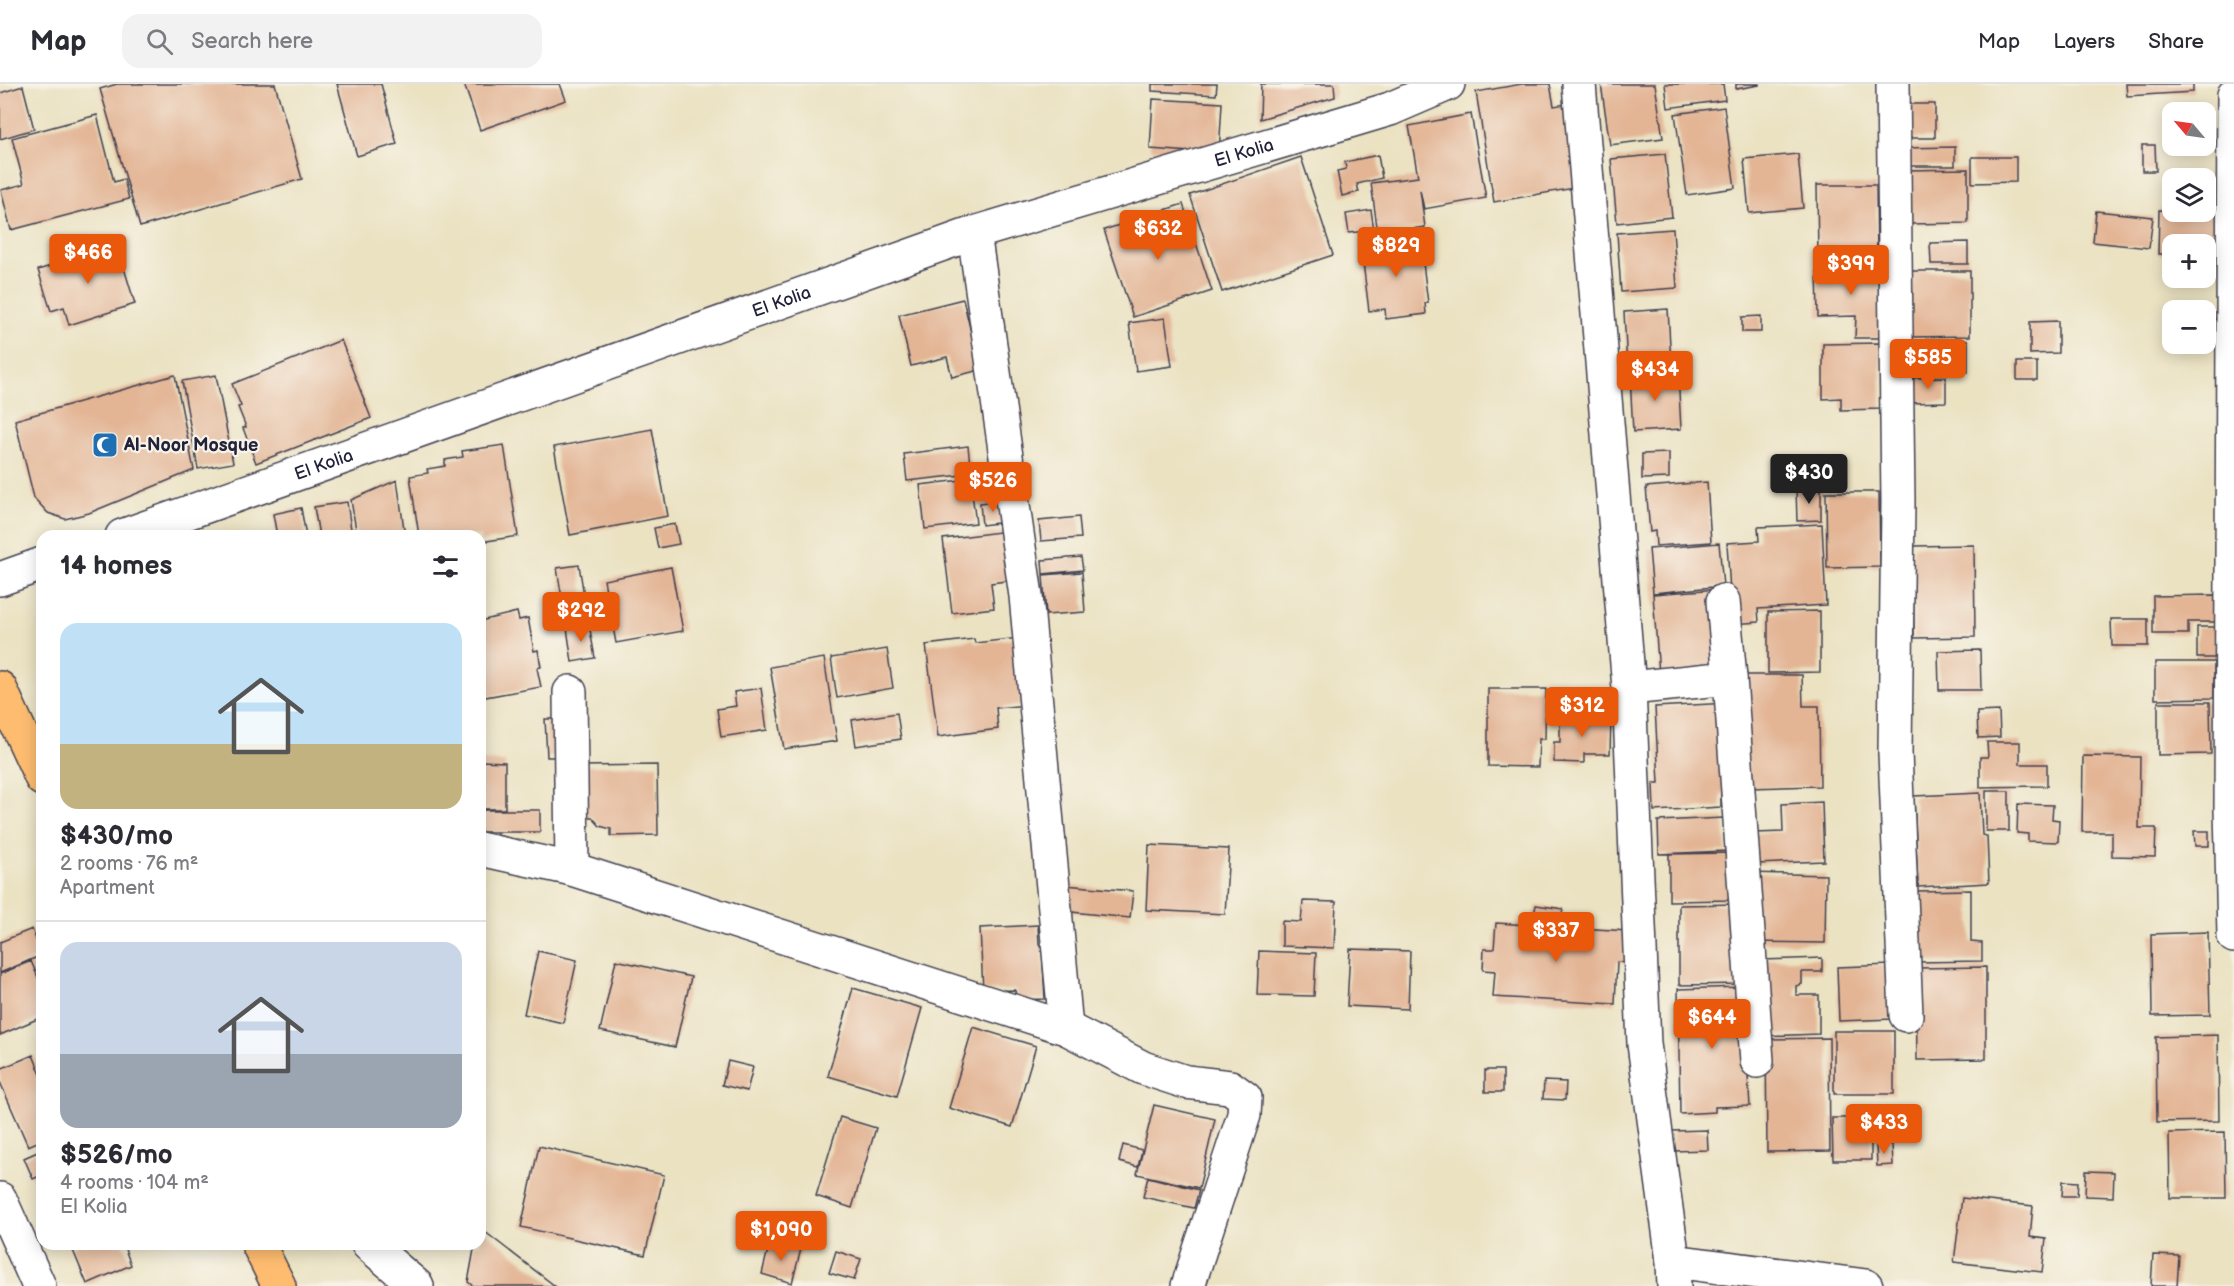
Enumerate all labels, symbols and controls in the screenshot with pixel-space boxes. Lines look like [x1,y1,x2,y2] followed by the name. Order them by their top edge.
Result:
[122,14,542,68] search box
[30,25,86,58] text: Map
[143,25,176,58] icon: search
[191,28,313,55] text: Search here
[1978,29,2020,54] text: Map
[2053,29,2115,54] text: Layers
[2148,29,2204,54] text: Share
[2162,102,2216,156] north arrow
[2162,102,2216,354] map controls
[1212,134,1276,171] street label: El Kolia
[2162,168,2216,222] button: layers
[1122,210,1194,261] pin: $632
[1134,217,1182,241] text: $632
[1360,227,1432,278] pin: $829
[52,234,124,285] pin: $466
[1372,234,1420,258] text: $829
[2162,234,2216,288] button: +
[63,241,113,265] text: $466
[1815,245,1887,296] pin: $399
[1827,252,1875,276] text: $399
[749,281,814,322] street label: El Kolia
[2162,300,2216,354] button: −
[1892,339,1964,390] pin: $585
[1904,346,1952,370] text: $585
[1619,351,1691,402] pin: $434
[1631,358,1679,382] text: $434
[90,430,120,460] mosque icon: Al-Noor Mosque
[123,435,258,456] place label: Al-Noor Mosque
[291,444,356,484] street label: El Kolia
[1773,454,1845,505] pin: $430
[1784,461,1834,485] text: $430
[957,462,1029,513] pin: $526
[969,469,1017,493] text: $526
[429,550,462,583] icon: filters
[60,551,172,582] text: 14 homes
[545,592,617,643] pin: $292
[557,599,605,623] text: $292
[207,662,315,770] icon: home
[1546,687,1618,738] pin: $312
[1559,694,1605,718] text: $312
[60,821,173,852] text: $430/mo
[60,852,198,876] text: 2 rooms · 76 m²
[60,876,155,900] text: Apartment
[1520,912,1592,963] pin: $337
[1532,919,1580,943] text: $337
[207,981,315,1089] icon: home
[1676,999,1748,1050] pin: $644
[1688,1006,1736,1030] text: $644
[1848,1104,1920,1155] pin: $433
[1860,1111,1908,1135] text: $433
[60,1140,173,1171] text: $526/mo
[60,1171,209,1195] text: 4 rooms · 104 m²
[60,1195,128,1219] text: El Kolia
[732,1211,830,1262] pin: $1,090
[750,1218,812,1242] text: $1,090

